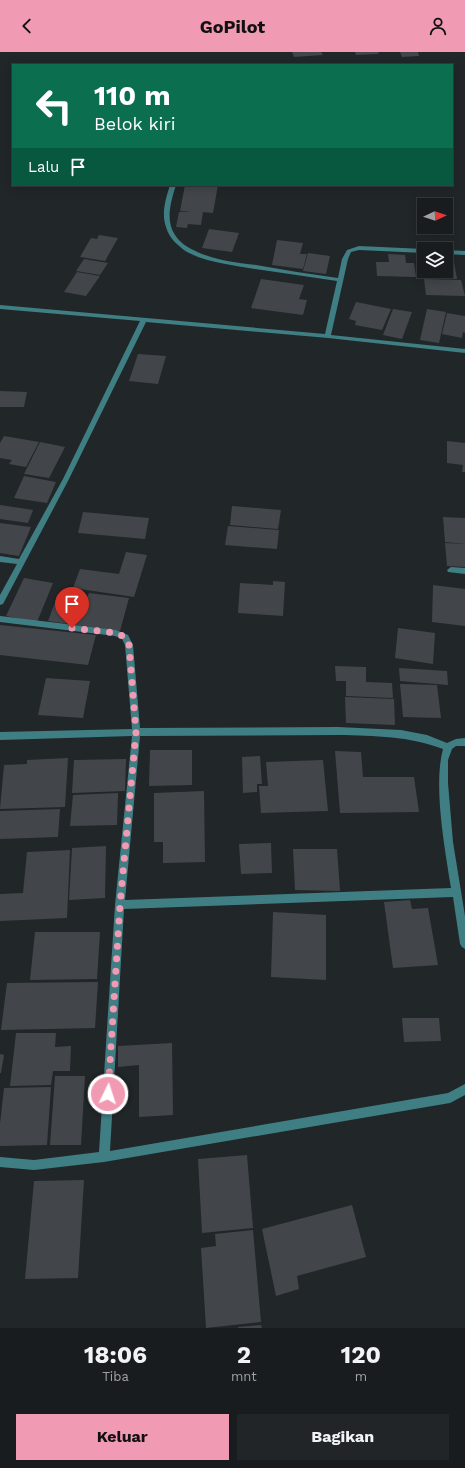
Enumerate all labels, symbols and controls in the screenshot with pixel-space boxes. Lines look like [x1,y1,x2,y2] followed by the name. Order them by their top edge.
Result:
[16,15,38,37] icon: back
[427,15,449,37] icon: person
[200,16,265,37] text: GoPilot
[94,79,171,112] text: 110 m
[28,80,80,132] icon: left
[94,113,176,134] text: Belok kiri
[67,156,89,178] icon: arrive
[28,158,59,176] text: Lalu
[417,198,453,234] north arrow
[417,198,453,278] map controls
[417,242,453,278] button: layers
[55,587,89,628] pin
[61,593,83,615] icon: arrive
[87,1073,129,1115] position arrow
[84,1341,147,1369] text: 18:06
[237,1341,251,1369] text: 2
[341,1341,381,1369] text: 120
[102,1369,129,1384] text: Tiba
[231,1369,257,1384] text: mnt
[355,1369,367,1384] text: m
[16,1414,229,1460] button: Keluar
[237,1414,449,1460] button: Bagikan

